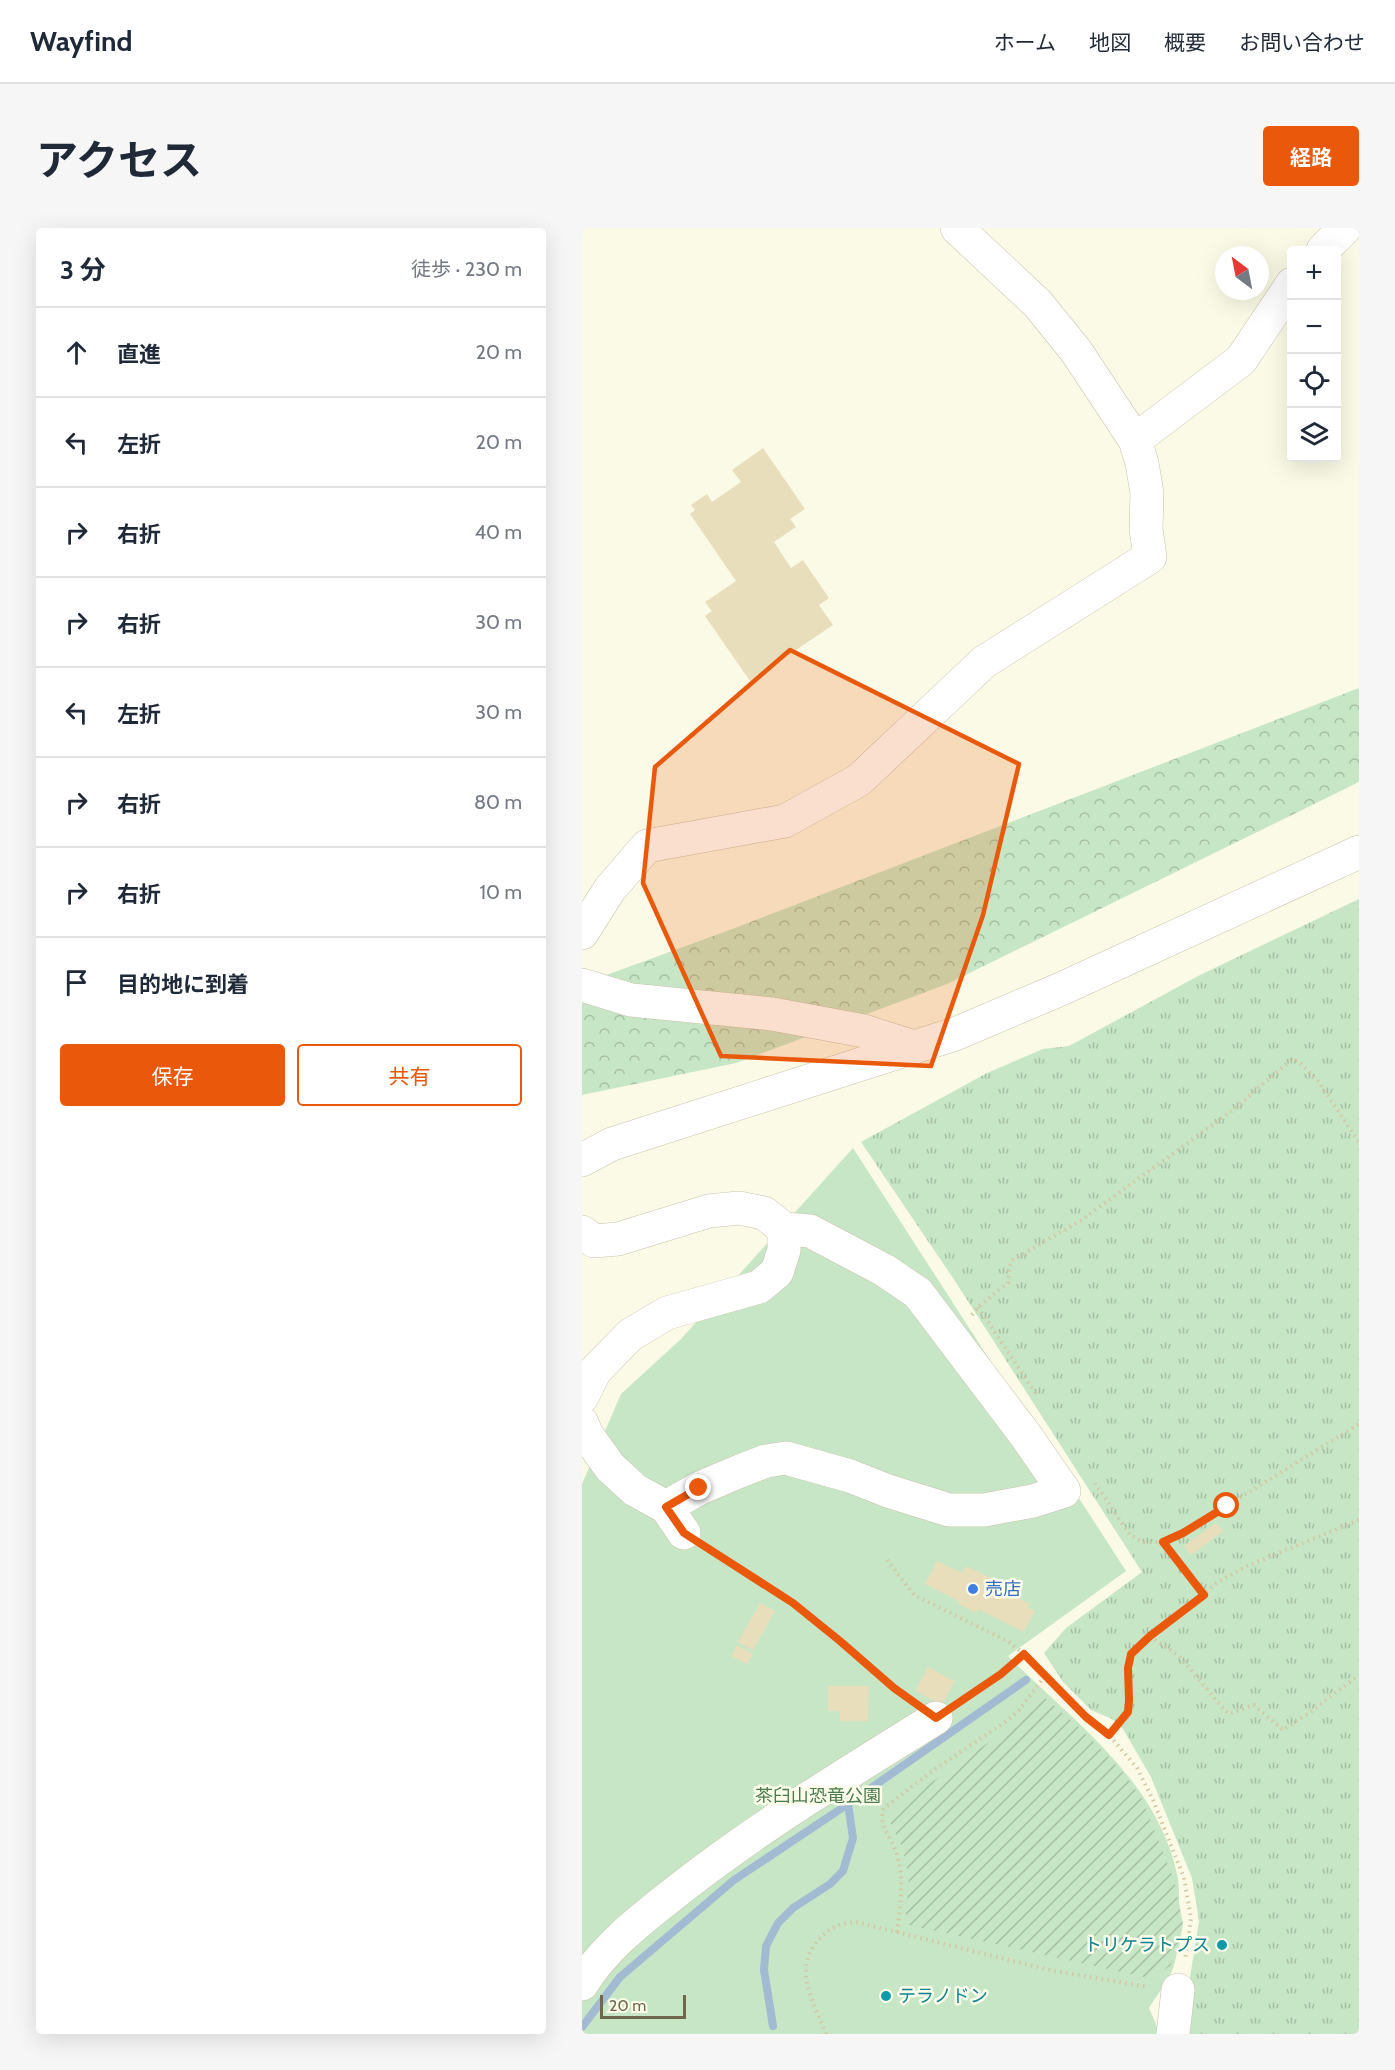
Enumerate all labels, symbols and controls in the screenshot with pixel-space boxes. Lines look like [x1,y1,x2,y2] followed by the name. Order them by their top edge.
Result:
[30,24,132,58] text: Wayfind
[994,30,1056,55] text: ホーム
[1089,30,1131,55] text: 地図
[1164,30,1206,55] text: 概要
[1239,30,1365,55] text: お問い合わせ
[1263,126,1359,186] button: 経路
[36,134,202,186] text: アクセス
[1215,246,1269,300] north arrow
[1287,246,1341,462] map controls
[1287,246,1341,300] button: +
[60,254,106,286] text: 3 分
[411,257,522,281] text: 徒歩 · 230 m
[1287,300,1341,354] button: −
[60,336,93,369] icon: ahead
[476,340,522,364] text: 20 m
[117,341,161,368] text: 直進
[1287,354,1341,408] button: locate
[1287,408,1341,462] button: layers
[60,426,93,459] icon: left
[476,430,522,454] text: 20 m
[117,431,161,458] text: 左折
[60,516,93,549] icon: right
[474,520,522,544] text: 40 m
[117,521,161,548] text: 右折
[60,606,93,639] icon: right
[475,610,522,634] text: 30 m
[117,611,161,638] text: 右折
[60,696,93,729] icon: left
[475,700,522,724] text: 30 m
[117,701,161,728] text: 左折
[60,786,93,819] icon: right
[474,790,522,814] text: 80 m
[117,791,161,818] text: 右折
[60,876,93,909] icon: right
[479,880,522,904] text: 10 m
[117,881,161,908] text: 右折
[60,966,93,999] icon: arrive
[117,971,249,998] text: 目的地に到着
[60,1044,285,1106] button: 保存
[297,1044,522,1106] button: 共有
[685,1474,711,1500] route end
[1213,1492,1239,1518] route start
[985,1578,1021,1600] place label: 売店
[966,1582,980,1596] marker: 売店
[755,1785,881,1807] park label: 茶臼山恐竜公園
[1084,1934,1210,1956] place label: トリケラトプス
[1215,1938,1229,1952] marker: トリケラトプス
[898,1985,988,2007] place label: テラノドン
[879,1989,893,2003] marker: テラノドン
[600,1992,686,2020] scale bar
[609,1996,646,2015] text: 20 m

